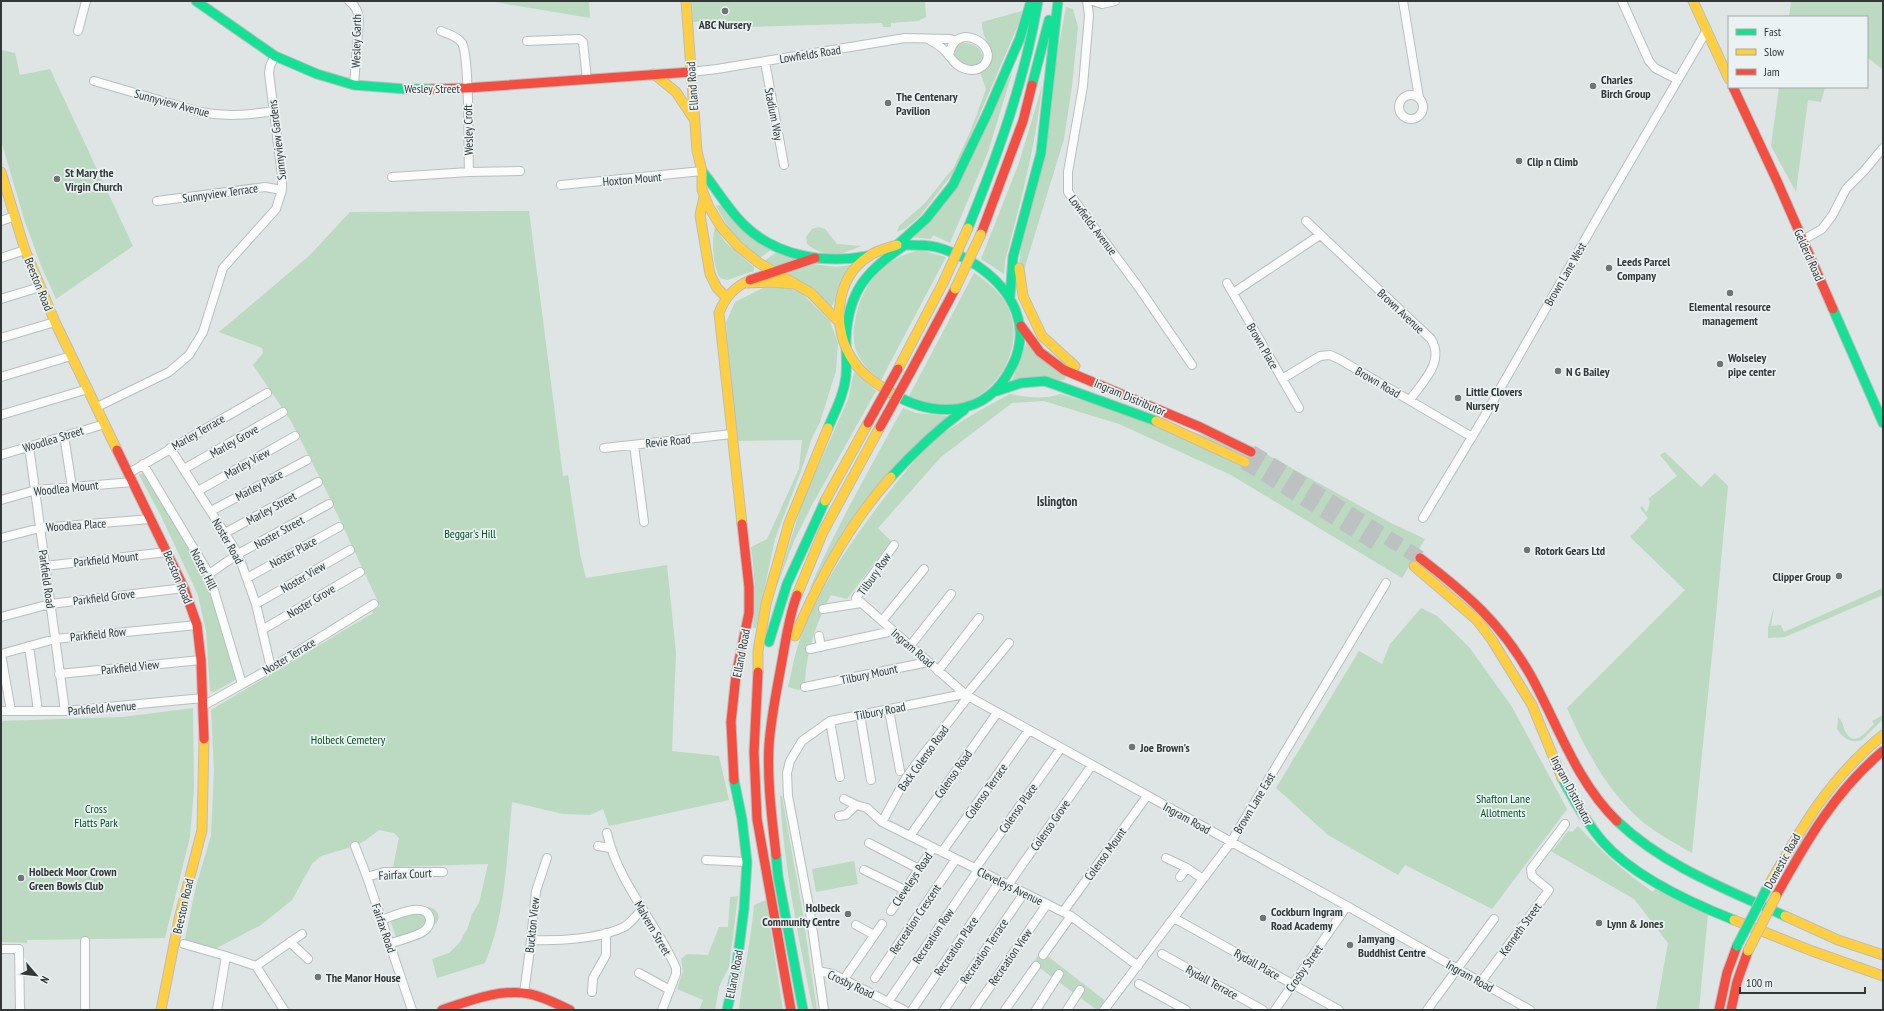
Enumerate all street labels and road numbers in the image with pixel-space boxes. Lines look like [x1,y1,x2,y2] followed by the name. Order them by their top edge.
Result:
[348,14,364,68] street label: Wesley Garth
[778,42,842,66] street label: Lowfields Road
[683,61,701,111] street label: Elland Road
[404,81,461,96] street label: Wesley Street
[133,86,211,120] street label: Sunnyview Avenue
[762,86,787,142] street label: Stadium Way
[265,99,289,181] street label: Sunnyview Gardens
[460,104,476,156] street label: Wesley Croft
[602,169,663,189] street label: Hoxton Mount
[181,180,259,206] street label: Sunnyview Terrace
[1066,192,1121,258] street label: Lowfields Avenue
[1791,227,1827,283] street label: Gelderd Road
[1541,239,1590,309] street label: Brown Lane West
[22,255,56,313] street label: Beeston Road
[1374,285,1428,337] street label: Brown Avenue
[1244,320,1282,372] street label: Brown Place
[1353,363,1403,401] street label: Brown Road
[1092,375,1169,419] street label: Ingram Distributor
[169,411,227,453] street label: Marley Terrace
[207,421,261,461] street label: Marley Grove
[21,422,86,455] street label: Woodlea Street
[645,431,691,451] street label: Revie Road
[222,444,273,482] street label: Marley View
[233,466,286,504] street label: Marley Place
[33,477,100,499] street label: Woodlea Mount
[243,488,299,528] street label: Marley Street
[252,512,307,552] street label: Noster Street
[45,515,107,535] street label: Woodlea Place
[209,516,247,566] street label: Noster Road
[267,533,319,571] street label: Noster Place
[187,546,221,592] street label: Noster Hill
[73,548,140,570] street label: Parkfield Mount
[160,548,196,606] street label: Beeston Road
[35,549,59,609] street label: Parkfield Road
[854,549,895,598] street label: Tilbury Row
[278,558,329,596] street label: Noster View
[284,581,338,621] street label: Noster Grove
[72,586,136,608] street label: Parkfield Grove
[69,624,128,644] street label: Parkfield Row
[888,625,938,671] street label: Ingram Road
[729,628,753,678] street label: Elland Road
[260,634,318,678] street label: Noster Terrace
[100,656,161,678] street label: Parkfield View
[839,661,900,687] street label: Tilbury Mount
[67,698,137,718] street label: Parkfield Avenue
[853,699,907,723] street label: Tilbury Road
[894,722,952,794] street label: Back Colenso Road
[931,747,975,801] street label: Colenso Road
[1548,753,1597,828] street label: Ingram Distributor
[961,760,1011,822] street label: Colenso Terrace
[1230,769,1278,836] street label: Brown Lane East
[995,780,1041,836] street label: Colenso Place
[1027,796,1073,853] street label: Colenso Grove
[1161,799,1213,837] street label: Ingram Road
[1081,824,1130,883] street label: Colenso Mount
[1761,831,1803,891] street label: Domestic Road
[889,849,935,909] street label: Cleveleys Road
[975,864,1045,908] street label: Cleveleys Avenue
[378,865,433,883] street label: Fairfax Court
[169,877,197,935] street label: Beeston Road
[886,880,944,957] street label: Recreation Crescent
[522,896,542,954] street label: Buckton View
[631,898,675,959] street label: Malvern Street
[1496,899,1545,958] street label: Kenneth Street
[369,901,399,955] street label: Fairfax Road
[909,905,958,967] street label: Recreation Row
[931,913,981,979] street label: Recreation Place
[957,915,1011,987] street label: Recreation Terrace
[985,925,1036,988] street label: Recreation View
[1282,941,1326,995] street label: Crosby Street
[1231,945,1283,983] street label: Rydall Place
[722,949,746,999] street label: Elland Road
[1444,957,1496,995] street label: Ingram Road
[1183,962,1241,1002] street label: Rydall Terrace
[825,967,877,1001] street label: Crosby Road

